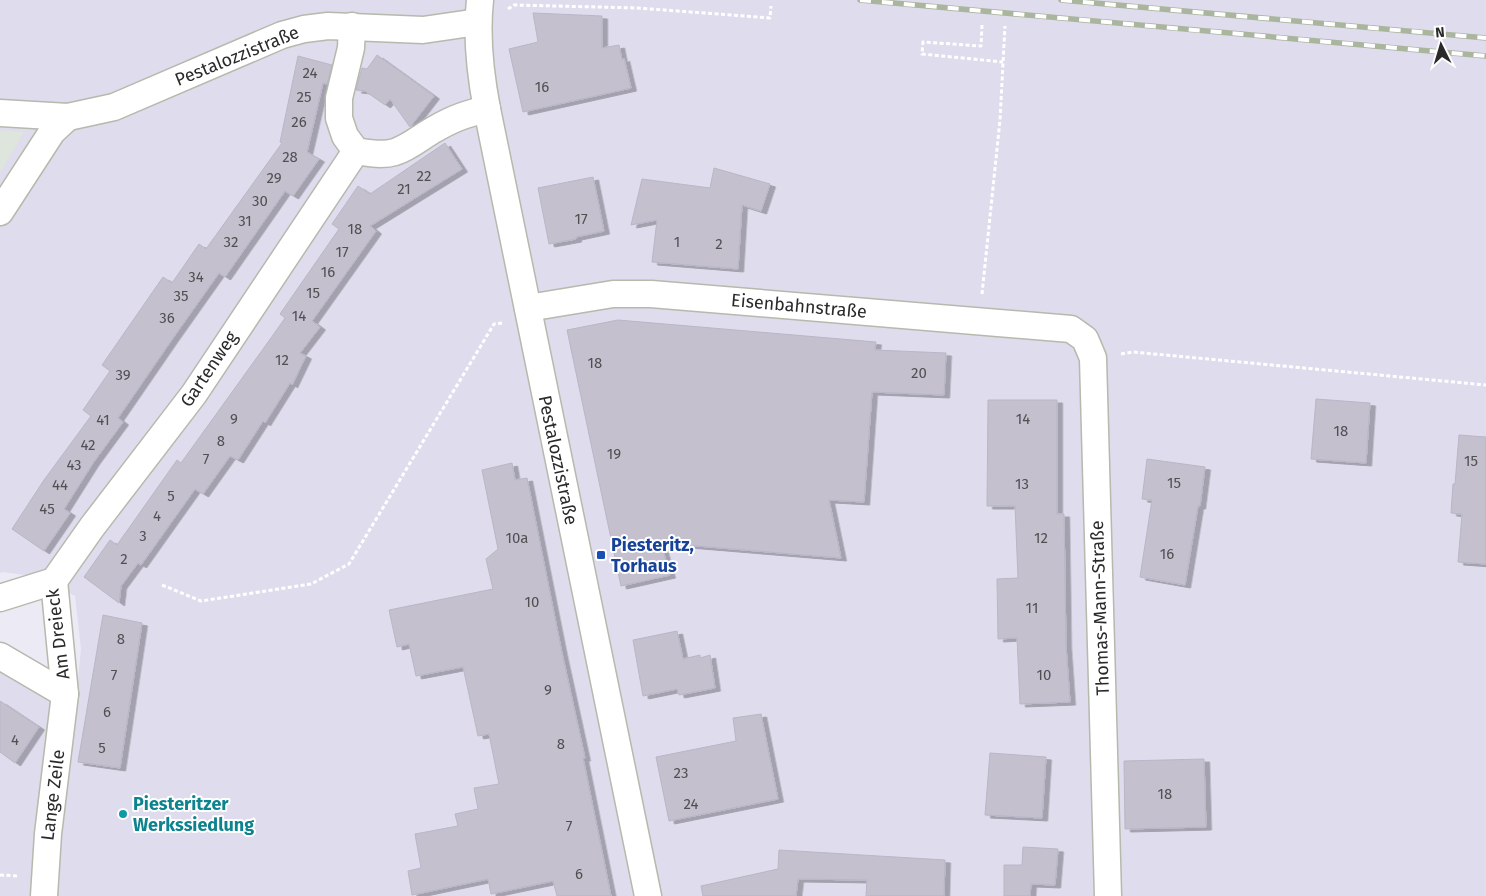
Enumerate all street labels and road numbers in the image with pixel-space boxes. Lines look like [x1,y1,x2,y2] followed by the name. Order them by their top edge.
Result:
[172,21,302,91] street label: Pestalozzistraße
[730,289,868,323] street label: Eisenbahnstraße
[176,326,243,411] street label: Gartenweg
[534,393,582,527] street label: Pestalozzistraße
[1086,520,1114,696] street label: Thomas-Mann-Straße
[41,587,74,681] street label: Am Dreieck
[36,748,70,842] street label: Lange Zeile

